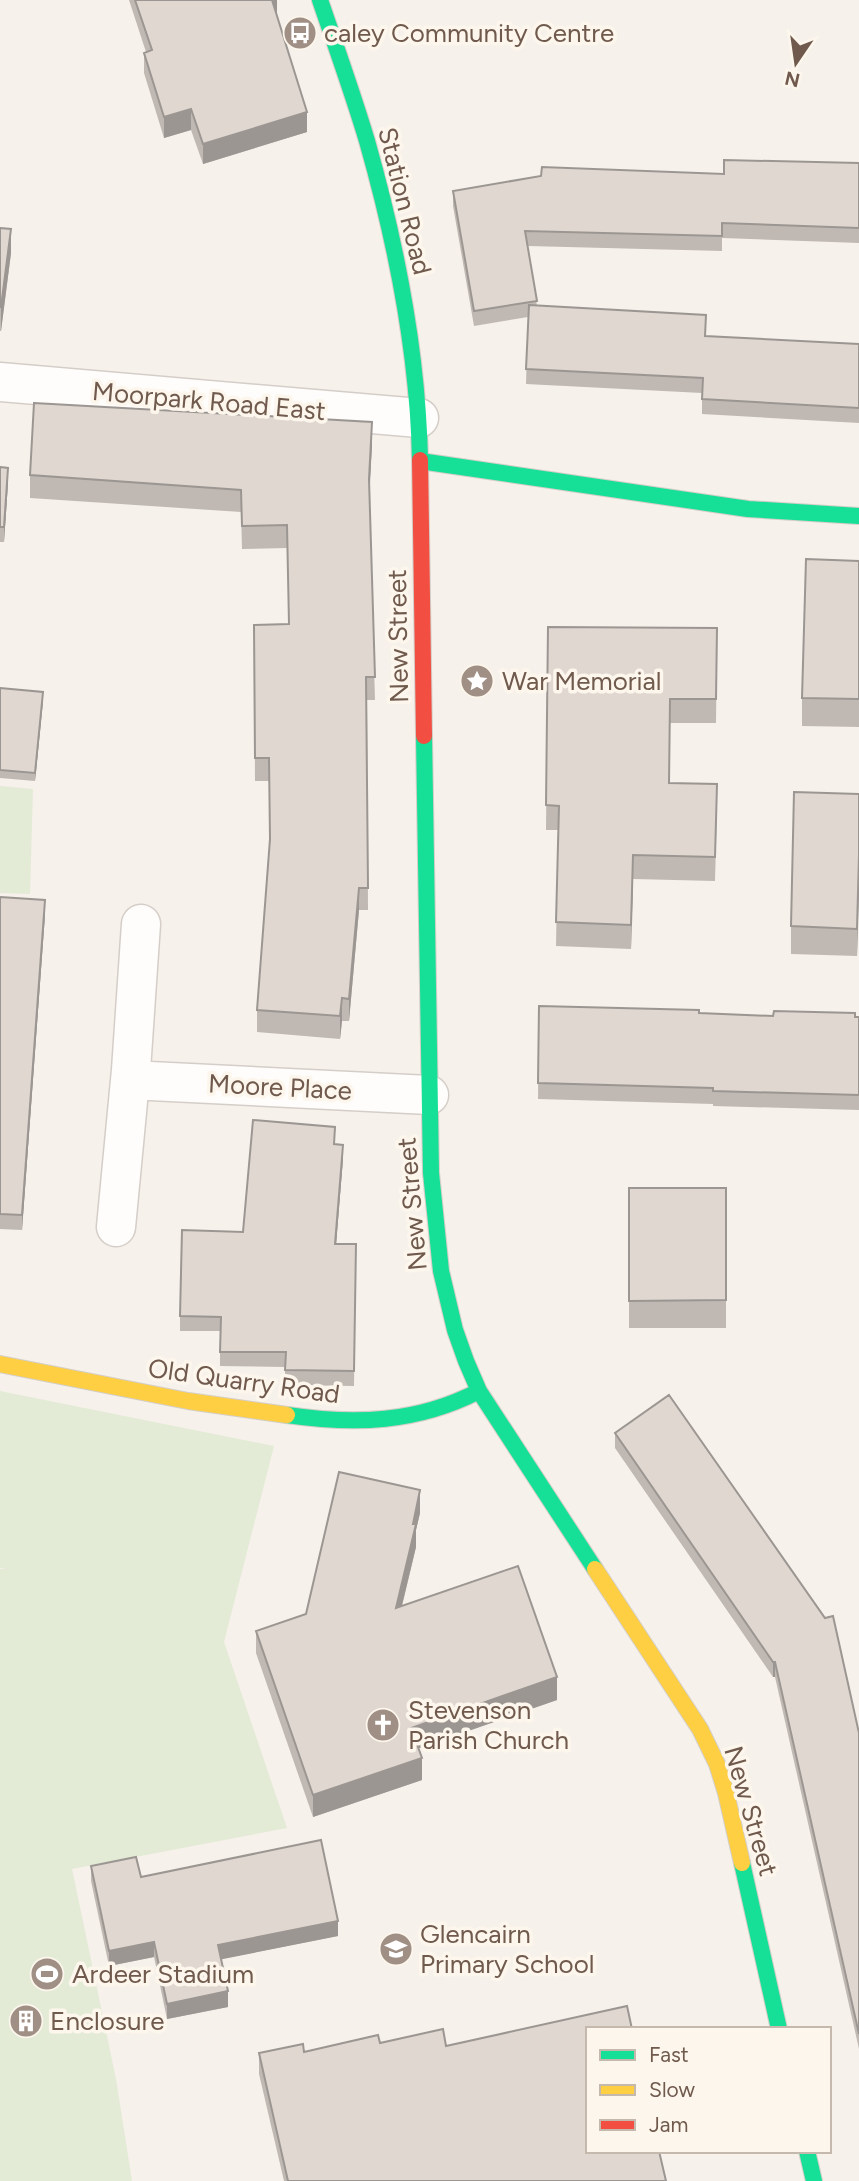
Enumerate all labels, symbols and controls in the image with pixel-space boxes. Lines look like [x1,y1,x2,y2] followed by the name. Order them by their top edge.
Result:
[281,14,319,52] bus stop icon: caley Community Centre
[324,17,614,49] place label: caley Community Centre
[761,28,831,98] north arrow
[783,66,802,92] text: N
[371,124,439,278] street label: Station Road
[91,375,327,427] street label: Moorpark Road East
[381,569,415,703] street label: New Street
[458,662,496,700] place icon: War Memorial
[502,665,662,697] place label: War Memorial
[207,1067,353,1107] street label: Moore Place
[390,1136,434,1272] street label: New Street
[146,1352,342,1410] street label: Old Quarry Road
[408,1694,569,1756] place label: Stevenson Parish Church
[364,1706,402,1744] church icon: Stevenson Parish Church
[717,1742,785,1880] street label: New Street
[420,1918,594,1980] place label: Glencairn Primary School
[377,1930,415,1968] school or university icon: Glencairn Primary School
[28,1955,66,1993] sports icon: Ardeer Stadium
[72,1958,254,1990] place label: Ardeer Stadium
[7,2002,45,2040] building icon: Enclosure
[50,2005,164,2037] place label: Enclosure
[586,2027,831,2153] legend
[649,2042,689,2067] text: Fast
[649,2077,695,2102] text: Slow
[649,2112,688,2137] text: Jam

